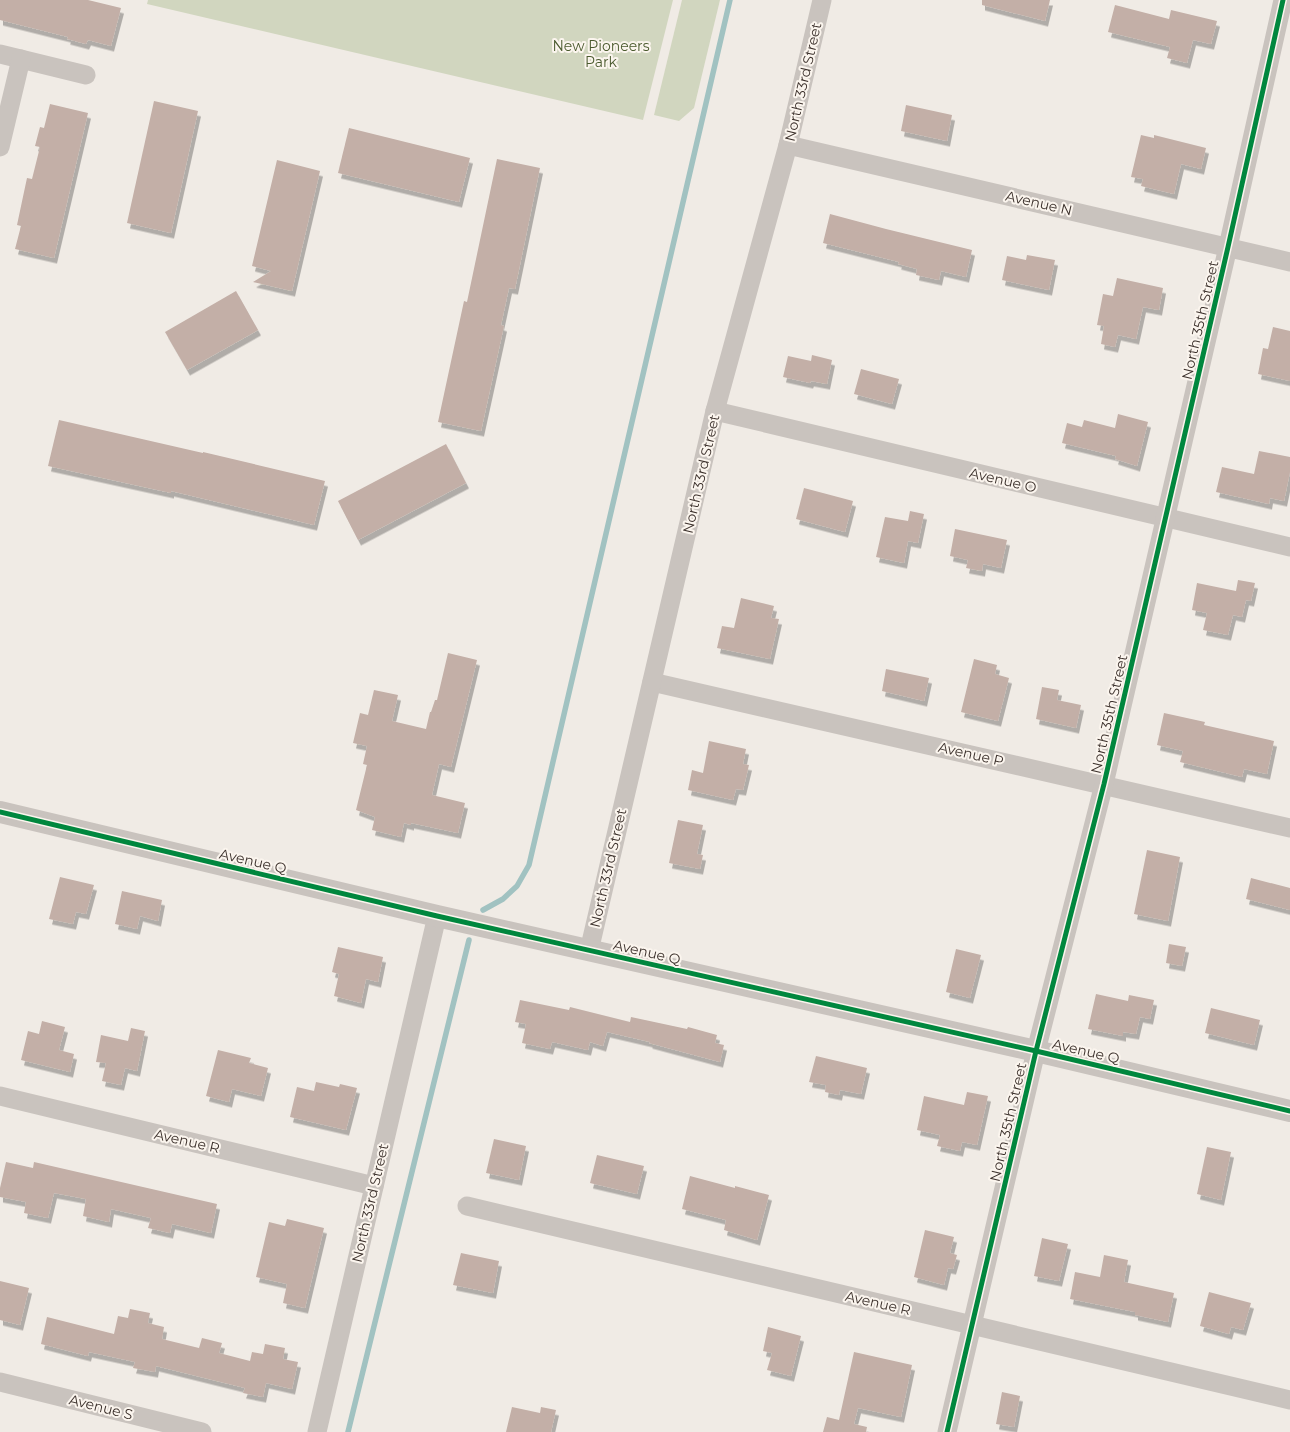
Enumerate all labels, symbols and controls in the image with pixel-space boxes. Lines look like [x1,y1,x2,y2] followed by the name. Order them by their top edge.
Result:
[781,21,825,143] street label: North 33rd Street
[552,37,650,71] park label: New Pioneers Park
[1004,187,1074,219] street label: Avenue N
[1178,258,1223,381] street label: North 35th Street
[679,413,723,535] street label: North 33rd Street
[968,464,1039,497] street label: Avenue O
[1087,652,1132,775] street label: North 35th Street
[937,738,1005,770] street label: Avenue P
[586,807,630,929] street label: North 33rd Street
[218,845,289,878] street label: Avenue Q
[612,936,683,969] street label: Avenue Q
[1051,1035,1122,1068] street label: Avenue Q
[986,1060,1031,1183] street label: North 35th Street
[153,1125,221,1157] street label: Avenue R
[348,1142,392,1264] street label: North 33rd Street
[844,1287,912,1319] street label: Avenue R
[67,1390,135,1424] street label: Avenue S

